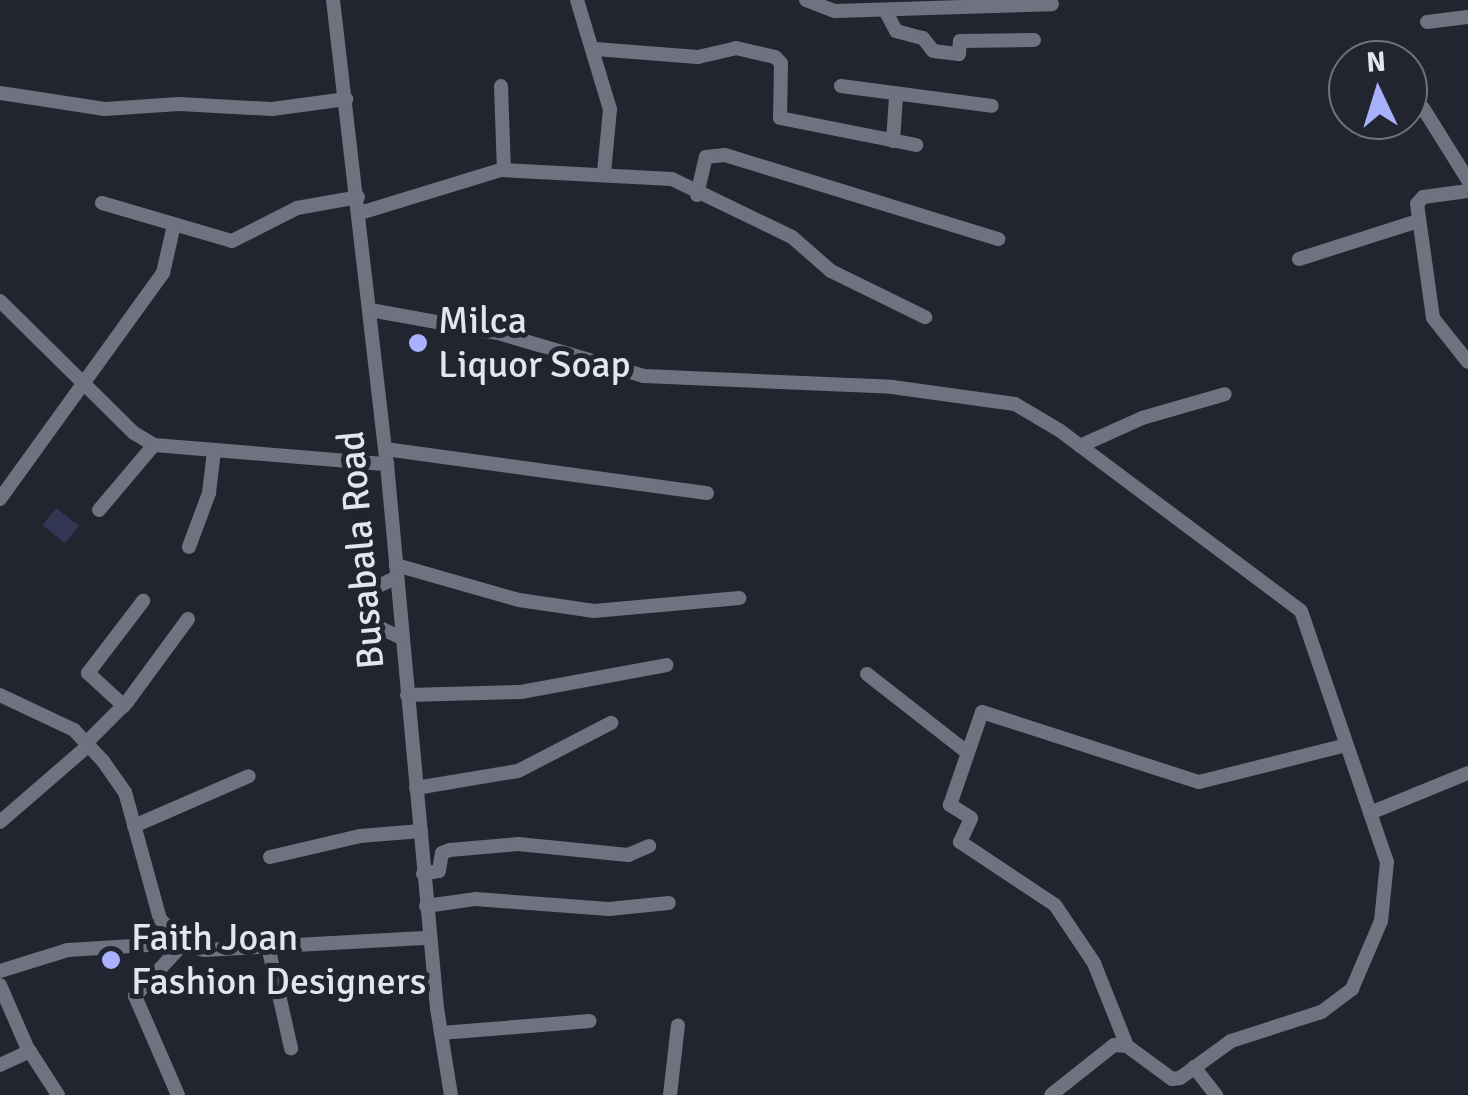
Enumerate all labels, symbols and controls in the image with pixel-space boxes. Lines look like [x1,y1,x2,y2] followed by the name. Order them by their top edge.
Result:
[1328,40,1428,140] north arrow
[1365,44,1387,80] text: N
[438,298,631,388] place label: Milca Liquor Soap
[407,332,429,354] marker: Milca Liquor Soap
[328,429,394,671] street label: Busabala Road
[131,915,426,1004] place label: Faith Joan Fashion Designers
[100,949,122,971] marker: Faith Joan Fashion Designers

